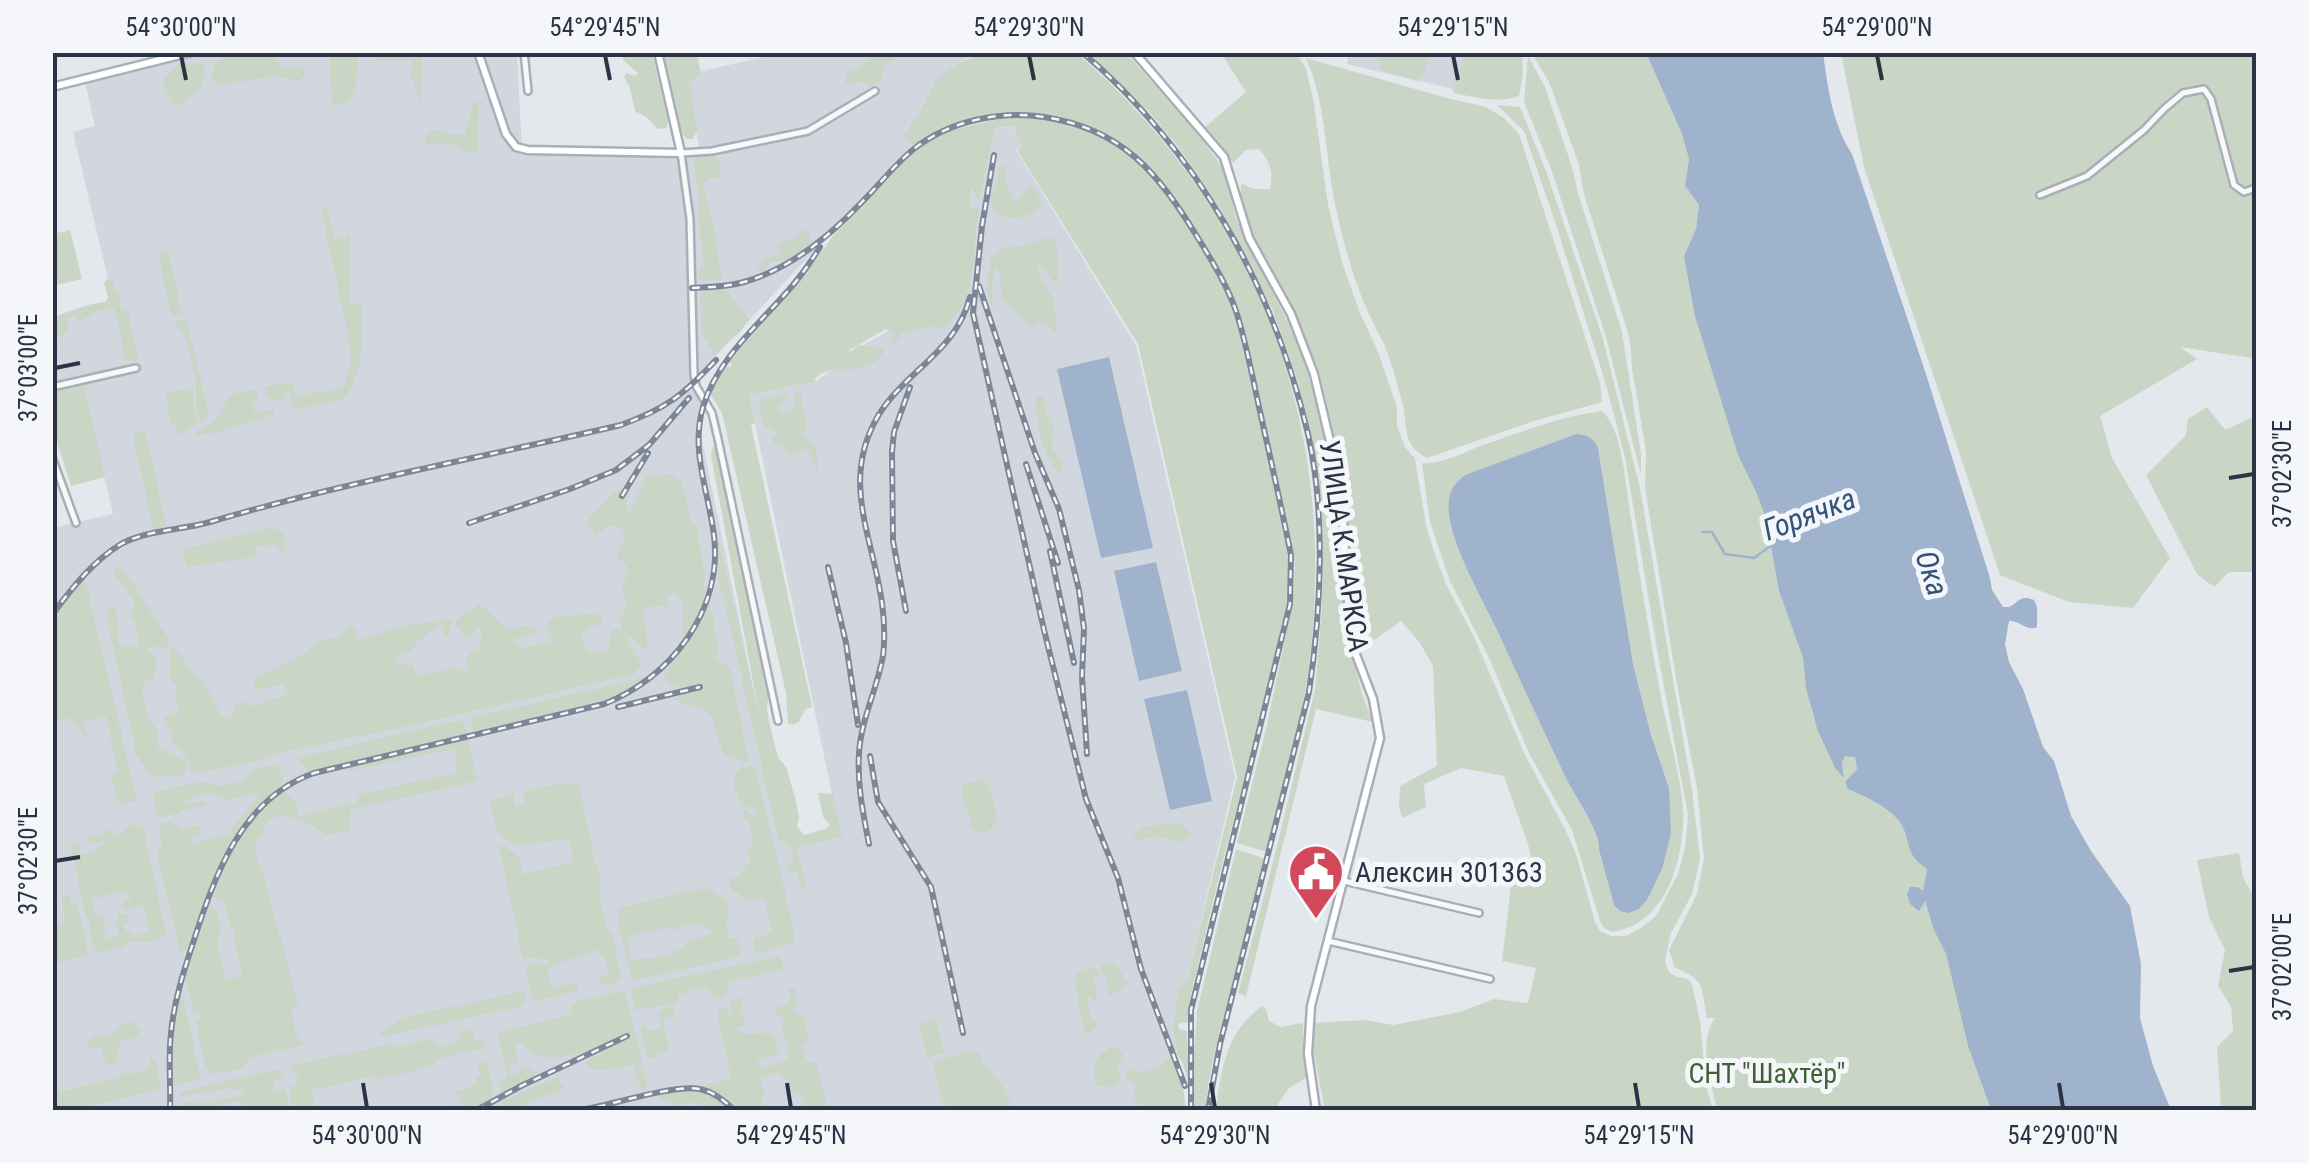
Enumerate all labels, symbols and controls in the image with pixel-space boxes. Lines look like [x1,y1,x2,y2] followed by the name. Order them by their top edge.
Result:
[125,13,237,42] text: 54°30'00"N
[549,13,661,42] text: 54°29'45"N
[973,13,1085,42] text: 54°29'30"N
[1397,13,1509,42] text: 54°29'15"N
[1821,13,1933,42] text: 54°29'00"N
[14,314,43,422] text: 37°03'00"E
[2268,420,2297,528] text: 37°02'30"E
[1313,438,1375,654] street label: УЛИЦА К.МАРКСА
[1758,480,1860,548] water label: Горячка
[1908,546,1956,600] water label: Ока
[14,807,43,915] text: 37°02'30"E
[1286,842,1346,921] public building icon: Алексин 301363
[1355,856,1543,889] place label: Алексин 301363
[2268,913,2297,1021] text: 37°02'00"E
[1688,1057,1846,1090] park label: СНТ "Шахтёр"
[311,1121,423,1150] text: 54°30'00"N
[735,1121,847,1150] text: 54°29'45"N
[1159,1121,1271,1150] text: 54°29'30"N
[1583,1121,1695,1150] text: 54°29'15"N
[2007,1121,2119,1150] text: 54°29'00"N

